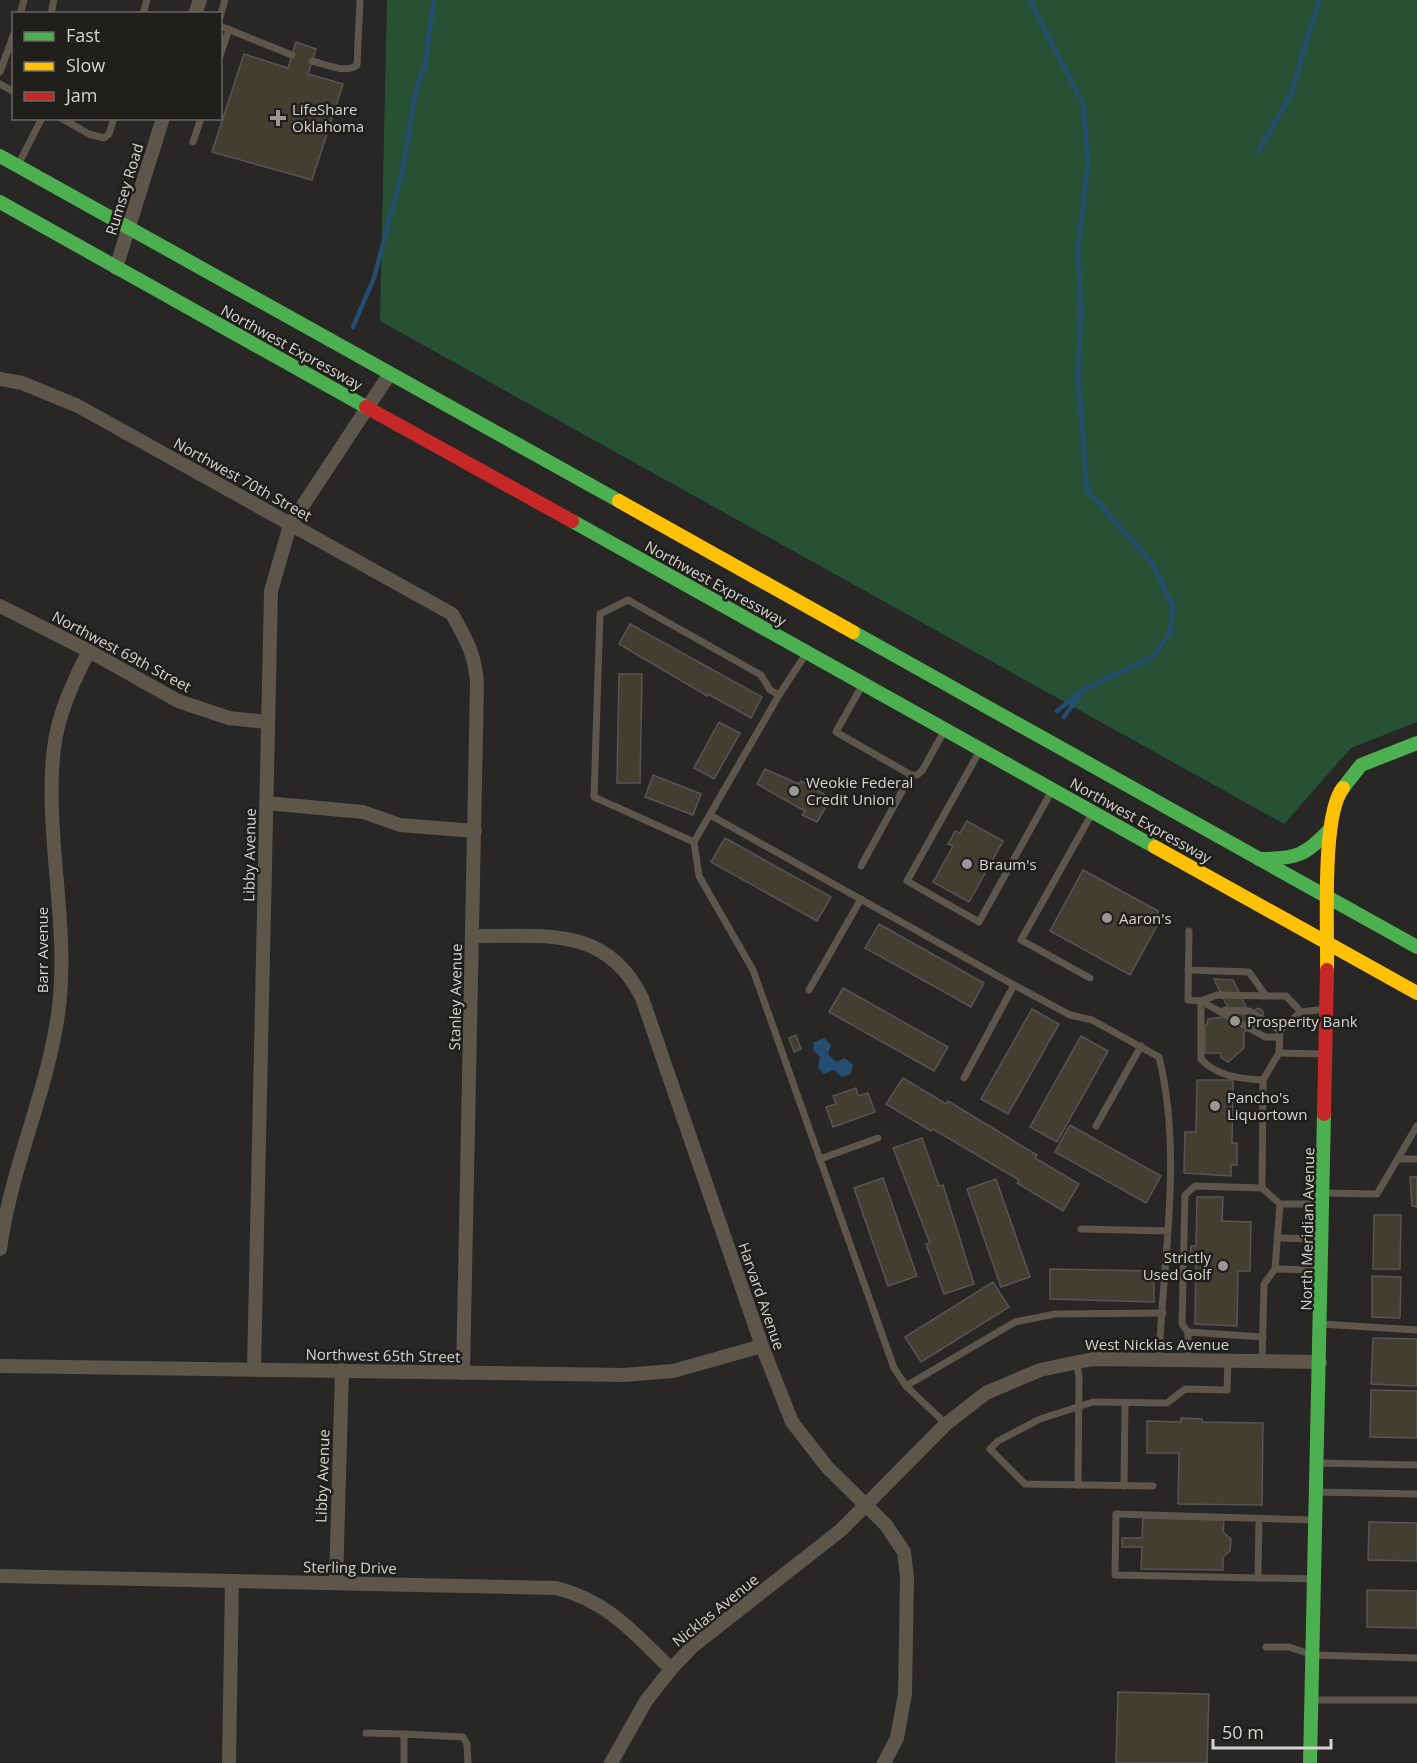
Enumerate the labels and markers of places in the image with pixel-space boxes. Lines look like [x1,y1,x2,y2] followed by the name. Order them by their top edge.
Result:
[292,99,364,136] place label: LifeShare Oklahoma
[269,109,287,127] marker: LifeShare Oklahoma
[806,772,913,809] place label: Weokie Federal Credit Union
[787,784,801,798] marker: Weokie Federal Credit Union
[979,854,1037,874] place label: Braum's
[960,857,974,871] marker: Braum's
[1119,908,1172,928] place label: Aaron's
[1100,911,1114,925] marker: Aaron's
[1247,1011,1358,1031] place label: Prosperity Bank
[1228,1014,1242,1028] marker: Prosperity Bank
[1227,1087,1307,1124] place label: Pancho's Liquortown
[1208,1099,1222,1113] marker: Pancho's Liquortown
[1143,1247,1212,1284] place label: Strictly Used Golf
[1216,1259,1230,1273] marker: Strictly Used Golf

